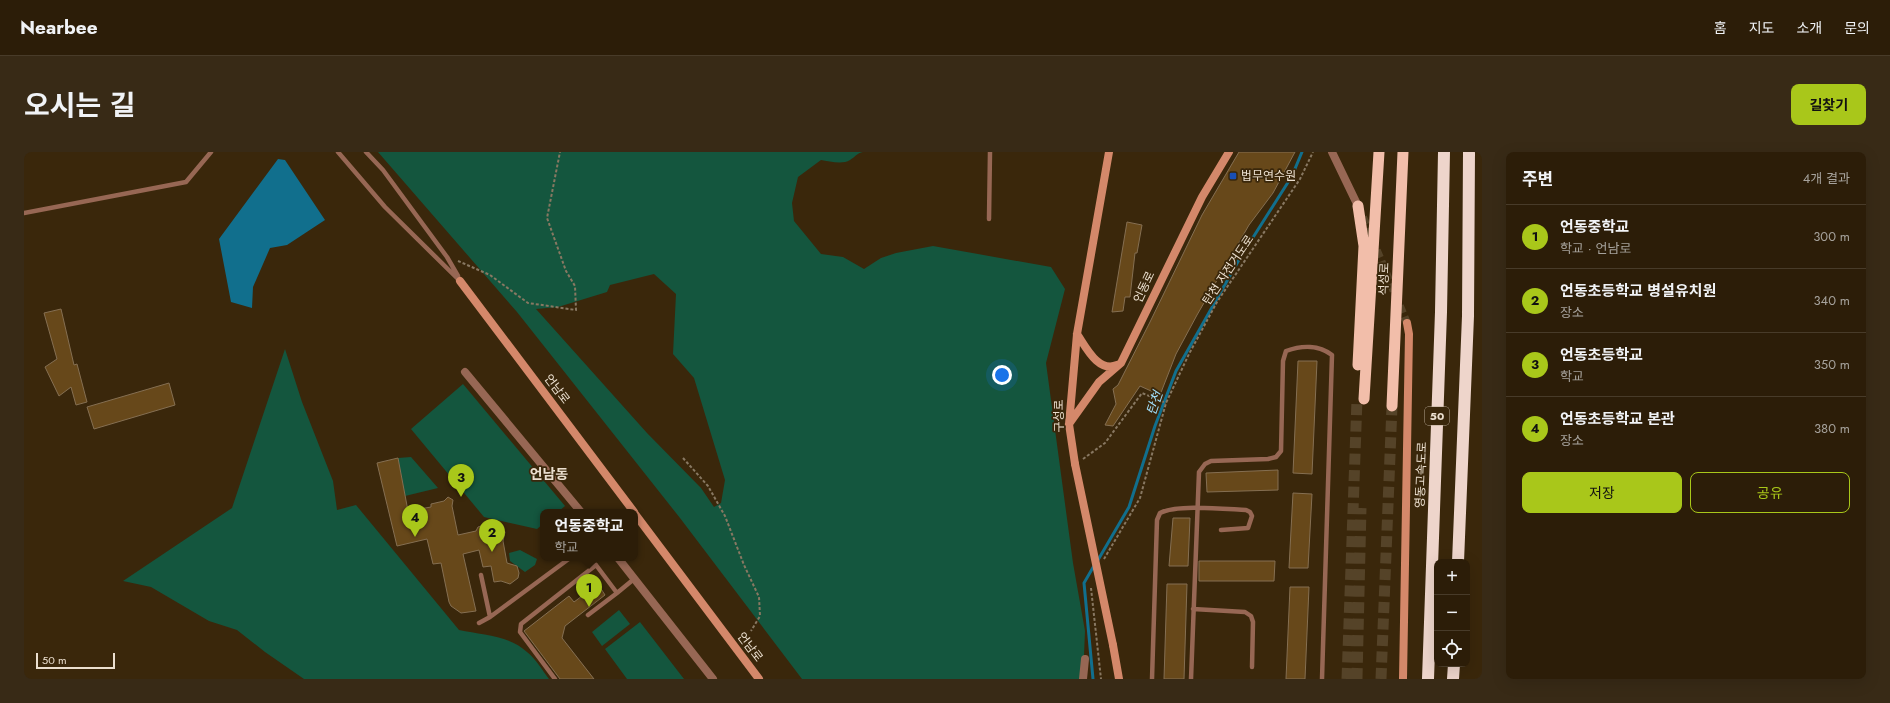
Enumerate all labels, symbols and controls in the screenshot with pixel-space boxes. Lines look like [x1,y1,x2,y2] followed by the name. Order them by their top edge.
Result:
[20,14,98,41] text: Nearbee
[1714,18,1727,38] text: 홈
[1749,18,1774,38] text: 지도
[1796,18,1822,38] text: 소개
[1844,18,1870,38] text: 문의
[1791,84,1866,125] button: 길찾기
[24,85,135,126] text: 오시는 길
[1241,167,1296,185] place label: 법무연수원
[1522,167,1553,191] text: 주변
[1803,169,1850,188] text: 4개 결과
[1228,171,1238,181] marker: 법무연수원
[1560,216,1629,238] text: 언동중학교
[1532,227,1538,246] text: 1
[1813,227,1850,246] text: 300 m
[1198,231,1258,309] street label: 탄천 자전거도로
[1560,239,1632,258] text: 학교 · 언남로
[1374,262,1394,296] street label: 석성로
[1129,268,1159,306] street label: 언동로
[1560,280,1716,302] text: 언동초등학교 병설유치원
[1531,291,1539,310] text: 2
[1813,291,1850,310] text: 340 m
[1560,303,1584,322] text: 장소
[1560,344,1643,366] text: 언동초등학교
[1531,355,1539,374] text: 3
[1814,355,1850,374] text: 350 m
[992,365,1012,385] your location
[1560,367,1584,386] text: 학교
[540,370,574,408] street label: 언남로
[1142,388,1168,418] water label: 탄천
[1050,399,1068,433] street label: 구성로
[1425,407,1449,425] road number: 50
[1560,408,1675,430] text: 언동초등학교 본관
[1530,419,1540,438] text: 4
[1814,419,1850,438] text: 380 m
[1560,431,1584,450] text: 장소
[1411,442,1431,508] street label: 영동고속도로
[448,464,474,497] pin: 3
[530,464,568,484] district label: 언남동
[1522,472,1682,513] button: 저장
[1690,472,1850,513] button: 공유
[402,504,428,537] pin: 4
[540,509,638,561] popup
[554,515,624,537] text: 언동중학교
[479,519,505,552] pin: 2
[554,538,578,557] text: 학교
[1434,559,1470,667] map controls
[1434,559,1470,595] button: +
[576,574,602,607] pin: 1
[1434,595,1470,631] button: −
[733,628,767,666] street label: 언남로
[1434,631,1470,667] button: locate
[36,651,115,670] scale bar
[42,652,67,668] text: 50 m

